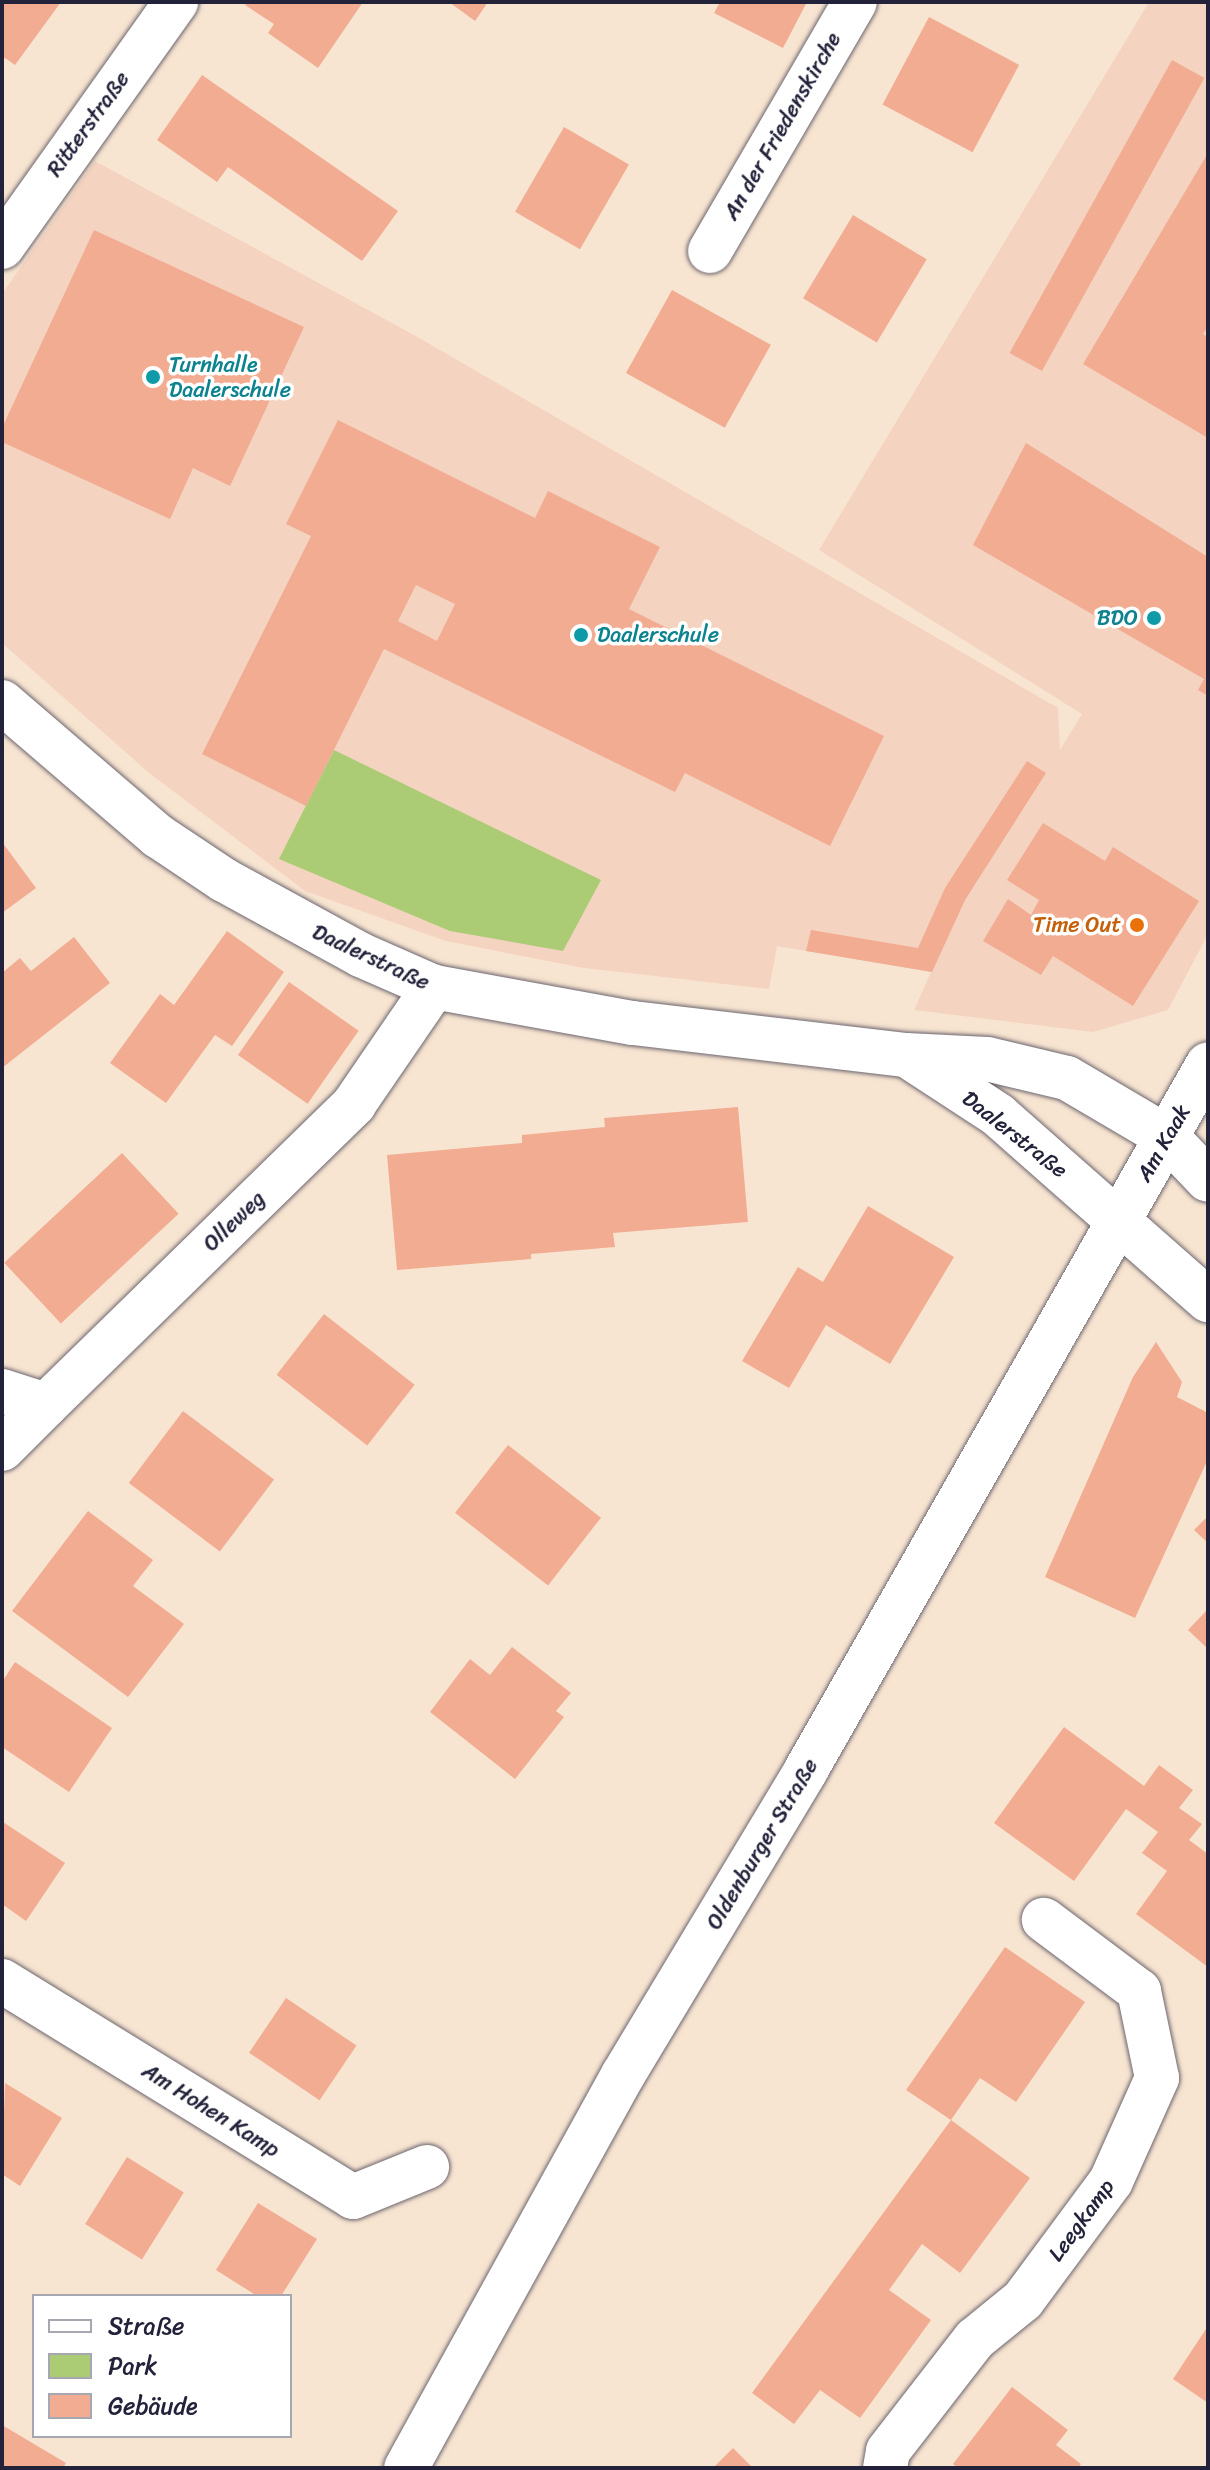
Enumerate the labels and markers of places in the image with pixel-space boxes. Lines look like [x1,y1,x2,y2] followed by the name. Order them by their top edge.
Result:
[169,351,291,402] place label: Turnhalle Daalerschule
[144,368,162,386] marker: Turnhalle Daalerschule
[1097,605,1138,631] place label: BDO
[1145,609,1163,627] marker: BDO
[597,622,719,648] place label: Daalerschule
[572,626,590,644] marker: Daalerschule
[1033,912,1121,938] place label: Time Out
[1128,916,1146,934] marker: Time Out

